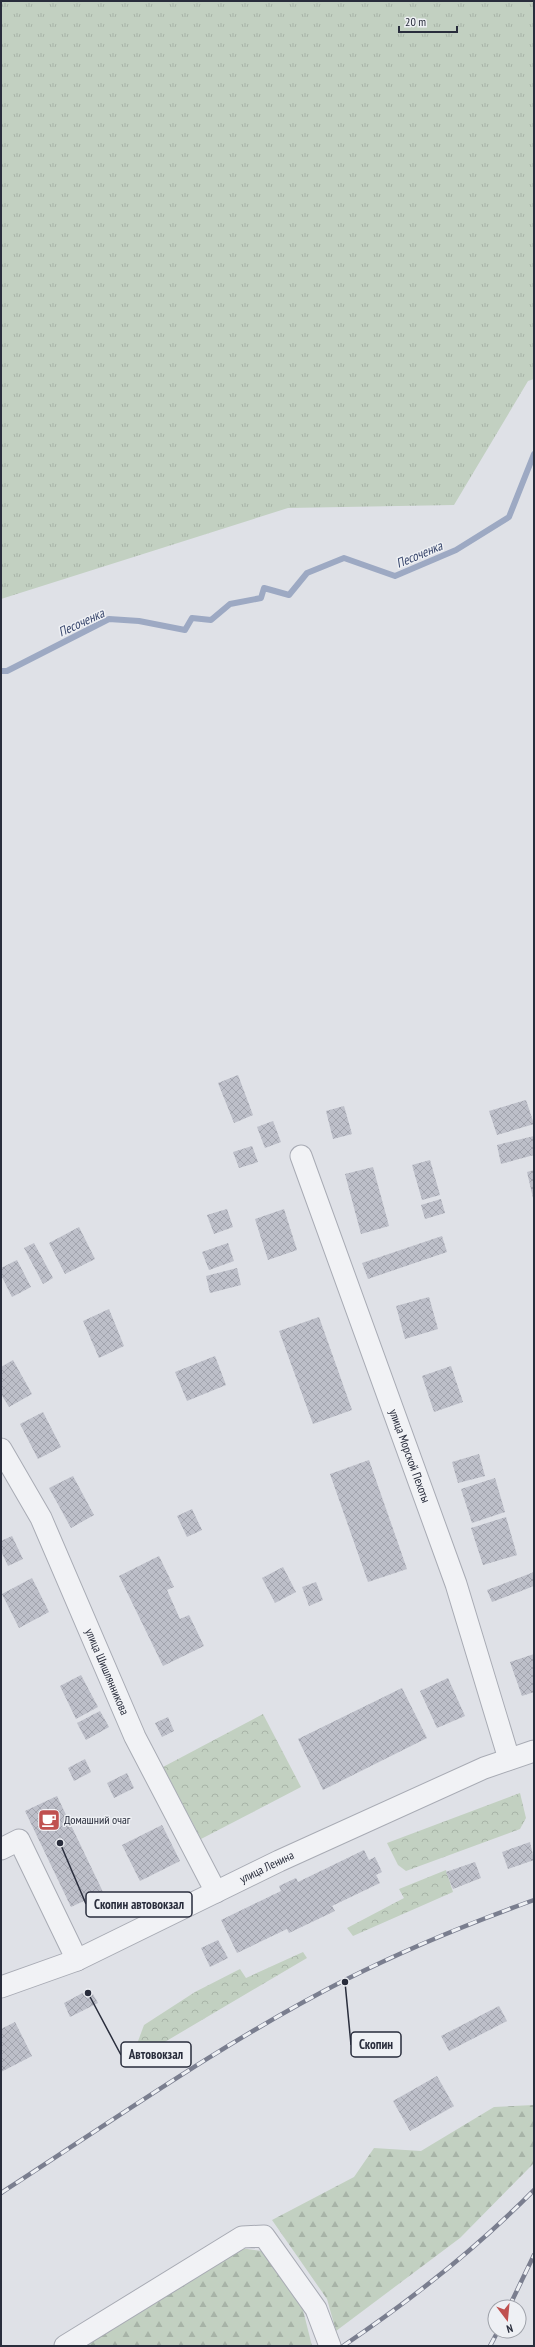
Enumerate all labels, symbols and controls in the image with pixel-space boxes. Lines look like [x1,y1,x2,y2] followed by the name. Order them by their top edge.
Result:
[399,8,457,34] scale bar
[405,14,426,29] text: 20 m
[394,537,446,572] water label: Песоченка
[56,604,108,640] water label: Песоченка
[386,1407,434,1505] street label: улица Морской Пехоты
[82,1626,133,1717] street label: улица Шишлянникова
[36,1807,62,1833] cafe icon: Домашний очаг
[64,1812,131,1827] place label: Домашний очаг
[237,1847,296,1886] street label: улица Ленина
[86,1892,192,1917] callout: Скопин автовокзал
[94,1896,184,1913] text: Скопин автовокзал
[351,2032,401,2057] callout: Скопин
[359,2036,393,2053] text: Скопин
[121,2042,191,2067] callout: Автовокзал
[128,2046,184,2063] text: Автовокзал
[487,2299,527,2339] north arrow
[505,2321,515,2336] text: N

